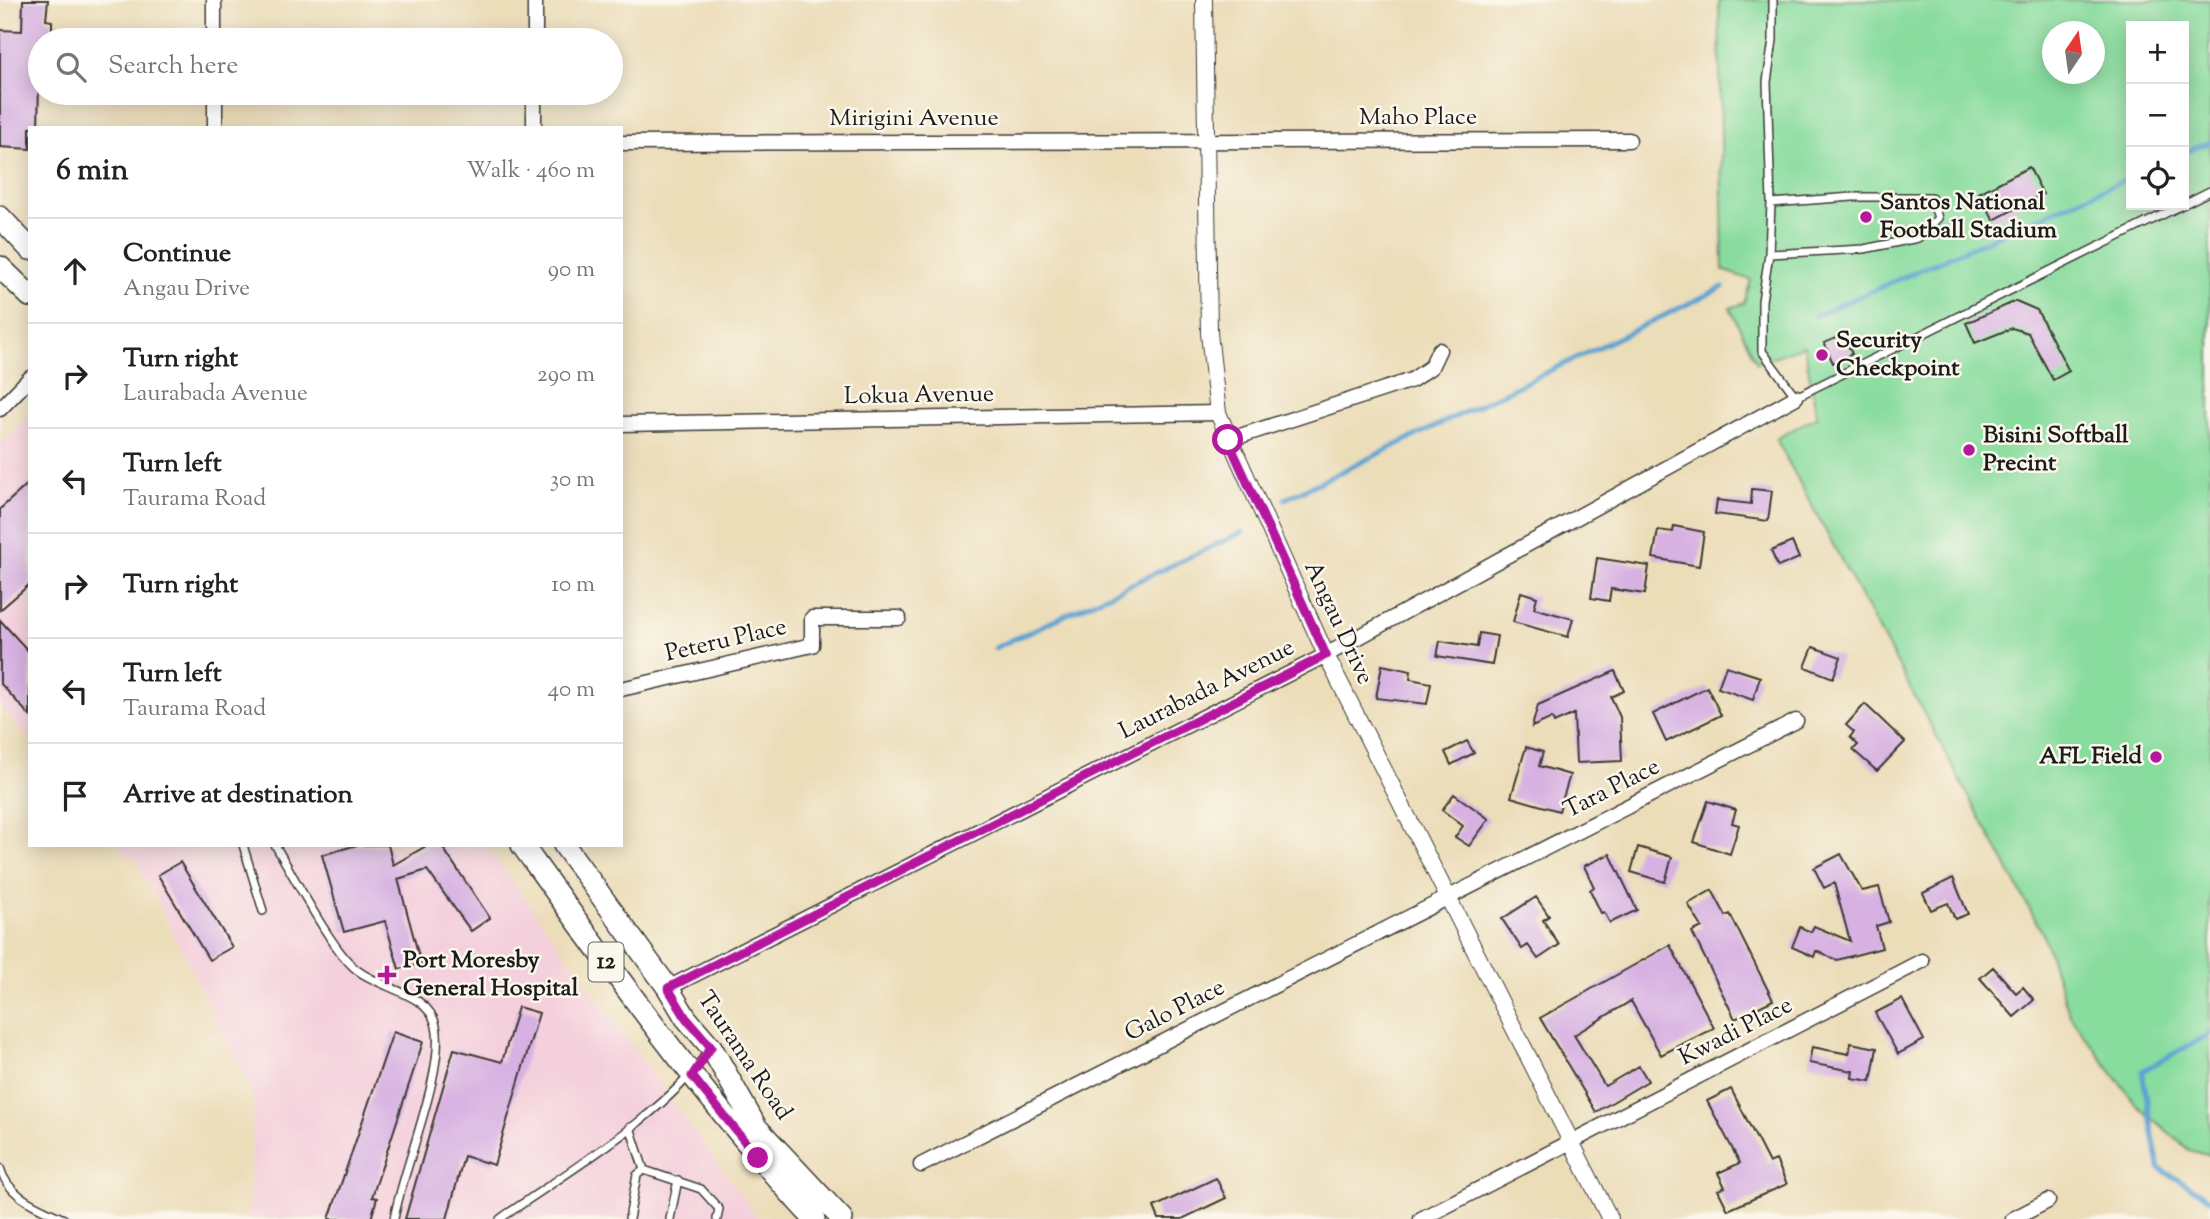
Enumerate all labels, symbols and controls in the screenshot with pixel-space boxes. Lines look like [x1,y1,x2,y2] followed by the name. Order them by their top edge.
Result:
[2042,21,2105,84] north arrow
[2126,21,2189,210] map controls
[2126,21,2189,84] button: +
[28,28,623,105] search box
[52,48,90,86] icon: search
[108,48,238,85] text: Search here
[2126,84,2189,147] button: −
[1359,101,1477,135] street label: Maho Place
[829,102,999,136] street label: Mirigini Avenue
[2126,147,2189,210] button: locate
[56,150,128,193] text: 6 min
[467,155,595,188] text: Walk · 460 m
[1880,186,2057,248] place label: Santos National Football Stadium
[1858,209,1874,225] marker: Santos National Football Stadium
[123,236,231,273] text: Continue
[56,252,94,290] icon: ahead
[548,254,595,287] text: 90 m
[123,273,250,306] text: Angau Drive
[1836,324,1960,386] place label: Security Checkpoint
[123,341,238,378] text: Turn right
[1814,347,1830,363] marker: Security Checkpoint
[56,357,94,395] icon: right
[537,359,595,392] text: 290 m
[123,378,308,411] text: Laurabada Avenue
[844,378,994,414] street label: Lokua Avenue
[1983,419,2129,481] place label: Bisini Softball Precint
[1212,424,1243,455] route start
[1961,442,1977,458] marker: Bisini Softball Precint
[123,446,222,483] text: Turn left
[56,462,94,500] icon: left
[550,464,595,497] text: 30 m
[123,483,266,516] text: Taurama Road
[1295,556,1381,690] street label: Angau Drive
[56,567,94,605] icon: right
[123,567,238,604] text: Turn right
[551,569,595,602] text: 10 m
[662,611,790,671] street label: Peteru Place
[1113,631,1301,749] street label: Laurabada Avenue
[123,656,222,693] text: Turn left
[56,672,94,710] icon: left
[548,674,595,707] text: 40 m
[123,693,266,726] text: Taurama Road
[2039,740,2142,774] place label: AFL Field
[2148,749,2164,765] marker: AFL Field
[1558,750,1666,828] street label: Tara Place
[56,777,94,815] icon: arrive
[123,777,353,814] text: Arrive at destination
[588,942,624,981] road number: 12
[403,944,579,1006] place label: Port Moresby General Hospital
[377,965,397,985] marker: Port Moresby General Hospital
[1119,971,1231,1051] street label: Galo Place
[688,985,800,1128] street label: Taurama Road
[1673,989,1799,1075] street label: Kwadi Place
[742,1142,773,1173] route end

